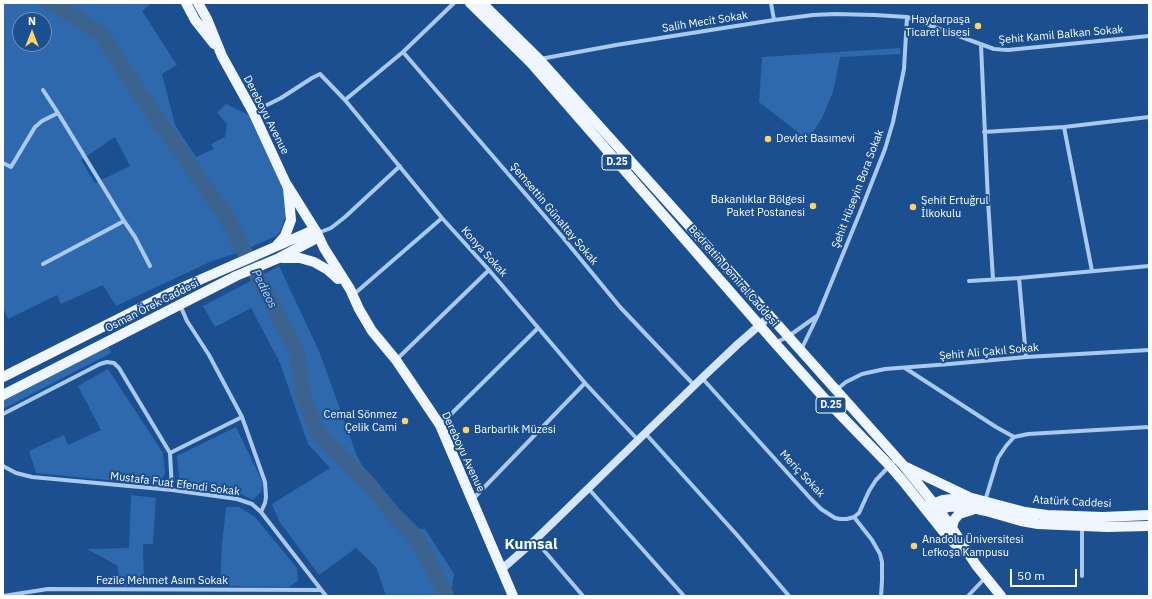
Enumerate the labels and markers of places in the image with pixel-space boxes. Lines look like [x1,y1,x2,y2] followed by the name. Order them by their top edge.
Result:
[905,13,970,39] place label: Haydarpaşa Ticaret Lisesi
[973,21,983,31] marker: Haydarpaşa Ticaret Lisesi
[776,132,855,146] place label: Devlet Basımevi
[763,134,773,144] marker: Devlet Basımevi
[711,193,805,219] place label: Bakanlıklar Bölgesi Paket Postanesi
[921,194,989,220] place label: Şehit Ertuğrul İlkokulu
[808,201,818,211] marker: Bakanlıklar Bölgesi Paket Postanesi
[908,202,918,212] marker: Şehit Ertuğrul İlkokulu
[324,408,397,434] place label: Cemal Sönmez Çelik Cami
[400,416,410,426] marker: Cemal Sönmez Çelik Cami
[474,423,556,437] place label: Barbarlık Müzesi
[461,425,471,435] marker: Barbarlık Müzesi
[922,533,1023,559] place label: Anadolu Üniversitesi Lefkoşa Kampusu
[909,541,919,551] marker: Anadolu Üniversitesi Lefkoşa Kampusu

